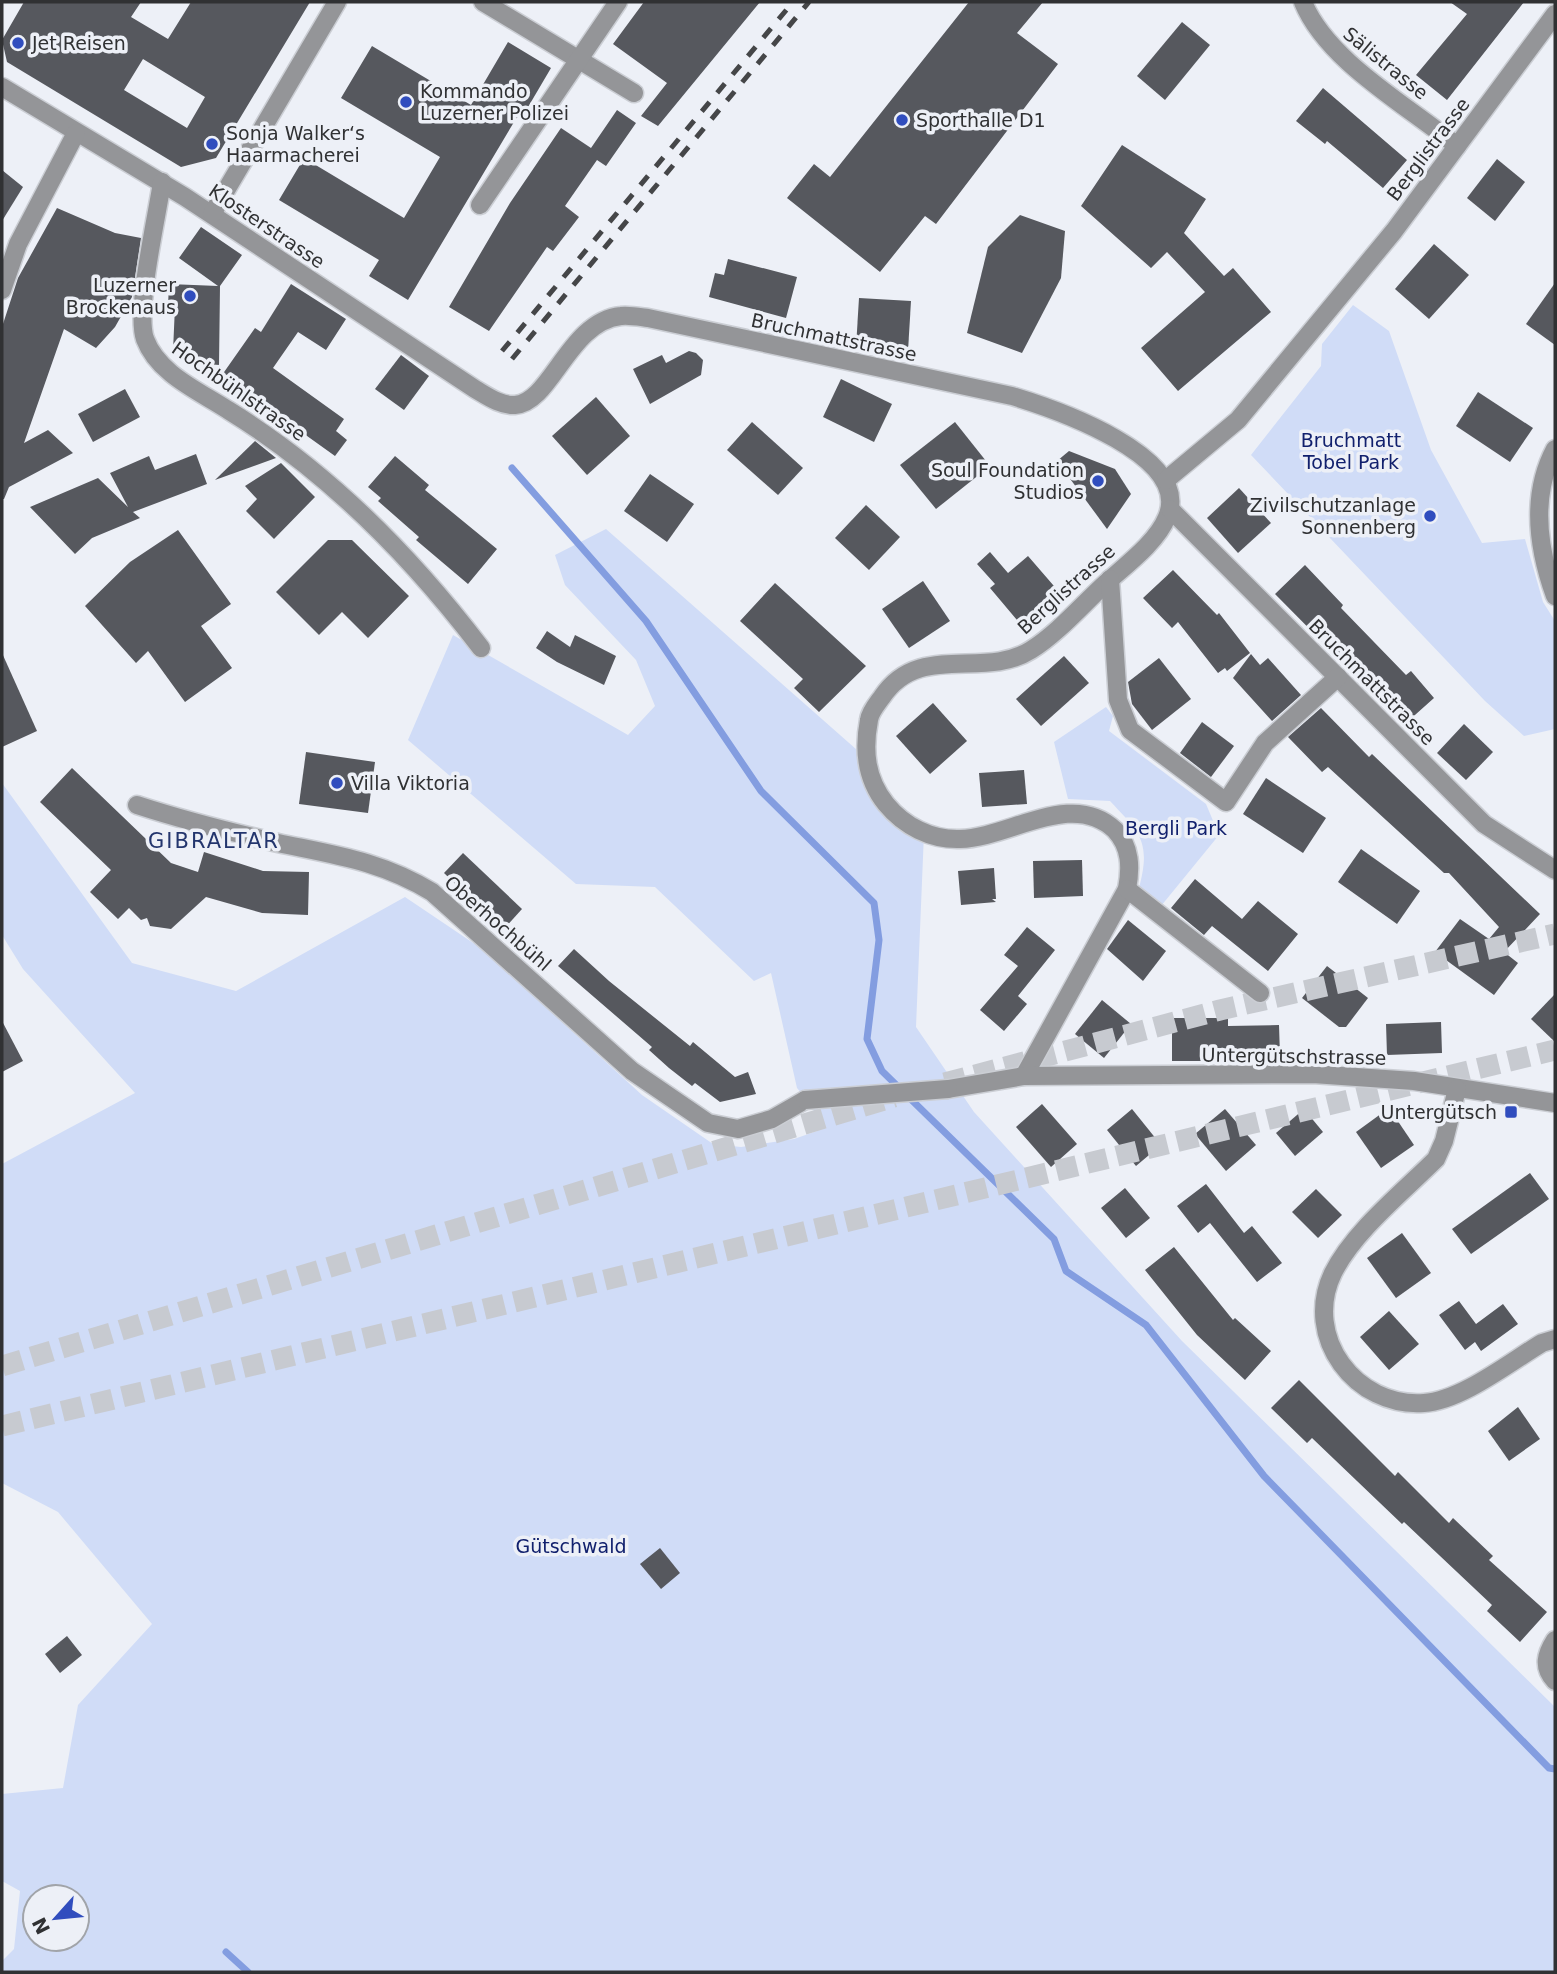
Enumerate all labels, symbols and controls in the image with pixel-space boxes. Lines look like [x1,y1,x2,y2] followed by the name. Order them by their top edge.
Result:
[1339,22,1433,104] street label: Sälistrasse
[31,32,126,54] place label: Jet Reisen
[10,35,26,51] marker: Jet Reisen
[420,80,569,124] place label: Kommando Luzerner Polizei
[1382,93,1474,205] street label: Berglistrasse
[398,94,414,110] marker: Kommando Luzerner Polizei
[916,109,1046,131] place label: Sporthalle D1
[894,112,910,128] marker: Sporthalle D1
[226,122,365,166] place label: Sonja Walker‘s Haarmacherei
[204,136,220,152] marker: Sonja Walker‘s Haarmacherei
[205,179,329,273] street label: Klosterstrasse
[66,274,176,318] place label: Luzerner Brockenaus
[182,288,198,304] marker: Luzerner Brockenaus
[749,309,919,365] street label: Bruchmattstrasse
[168,337,310,445] street label: Hochbühlstrasse
[1301,429,1401,473] park label: Bruchmatt Tobel Park
[931,459,1084,503] place label: Soul Foundation Studios
[1090,473,1106,489] marker: Soul Foundation Studios
[1250,494,1416,538] place label: Zivilschutzanlage Sonnenberg
[1422,508,1438,524] marker: Zivilschutzanlage Sonnenberg
[1013,540,1119,638] street label: Berglistrasse
[1305,615,1439,749] street label: Bruchmattstrasse
[351,772,470,794] place label: Villa Viktoria
[329,775,345,791] marker: Villa Viktoria
[1125,817,1227,839] park label: Bergli Park
[148,829,280,853] district label: GIBRALTAR
[440,871,556,975] street label: Oberhochbühl
[1201,1043,1387,1069] street label: Untergütschstrasse
[1380,1101,1497,1123] place label: Untergütsch
[1503,1104,1519,1120] marker: Untergütsch
[515,1535,627,1557] park label: Gütschwald
[21,1883,91,1953] north arrow
[27,1914,54,1938] text: N

